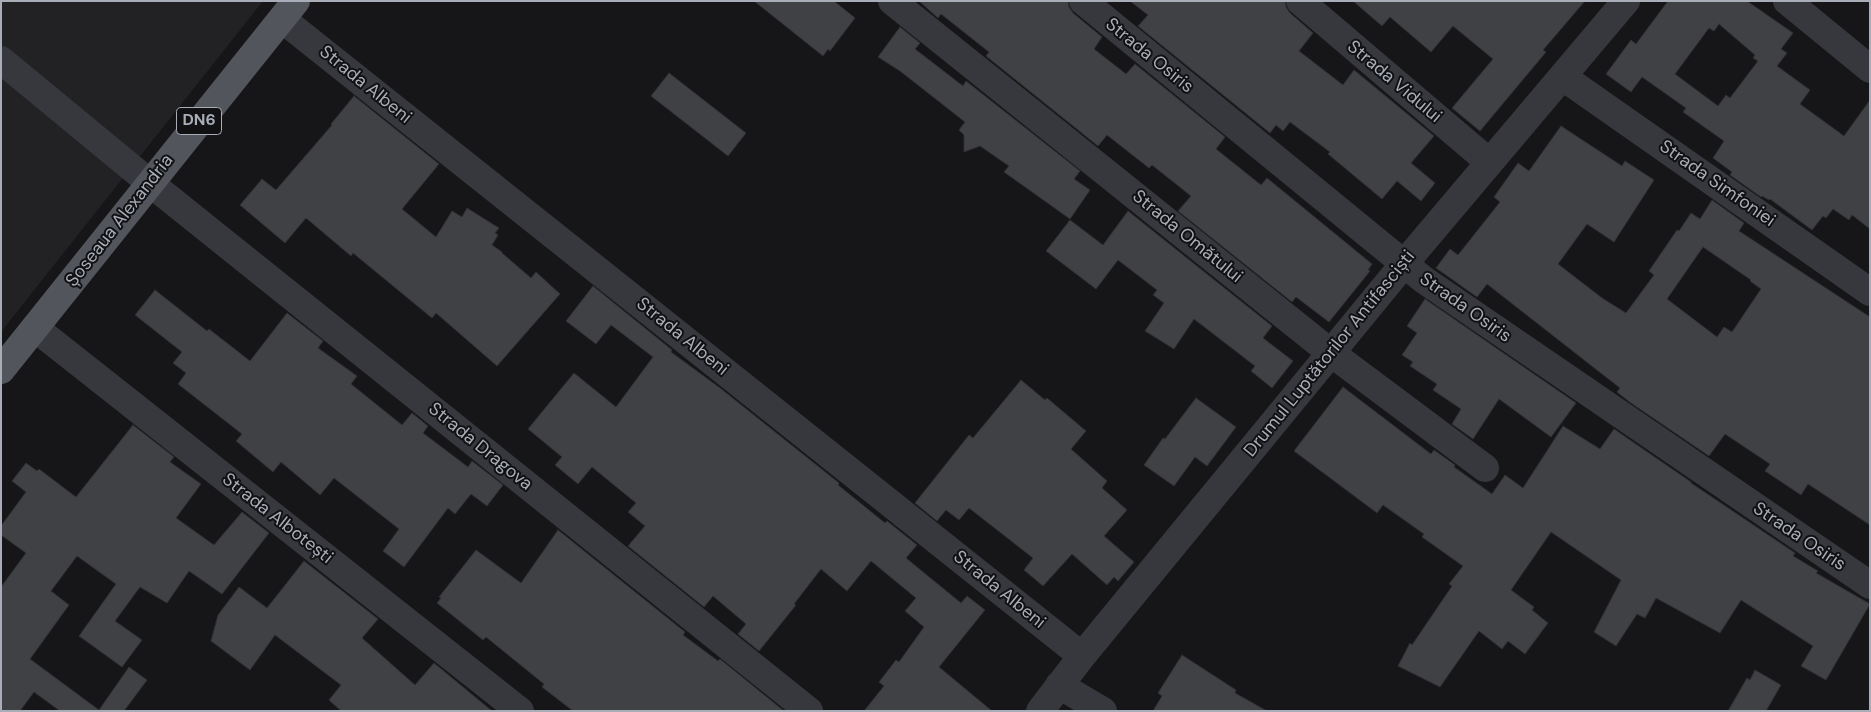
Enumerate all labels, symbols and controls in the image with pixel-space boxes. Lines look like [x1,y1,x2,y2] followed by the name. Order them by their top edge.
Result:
[1101,14,1197,98] street label: Strada Osiris
[1342,36,1446,128] street label: Strada Vidului
[315,41,415,129] street label: Strada Albeni
[176,108,222,134] road number: DN6
[1655,136,1779,232] street label: Strada Simfoniei
[62,151,178,291] street label: Șoseaua Alexandria
[1128,186,1246,288] street label: Strada Omătului
[1240,246,1420,462] street label: Drumul Luptătorilor Antifasciști
[1415,268,1515,348] street label: Strada Osiris
[632,293,732,381] street label: Strada Albeni
[424,399,536,495] street label: Strada Dragova
[217,469,337,569] street label: Strada Albotești
[1749,498,1849,576] street label: Strada Osiris
[949,546,1049,634] street label: Strada Albeni

